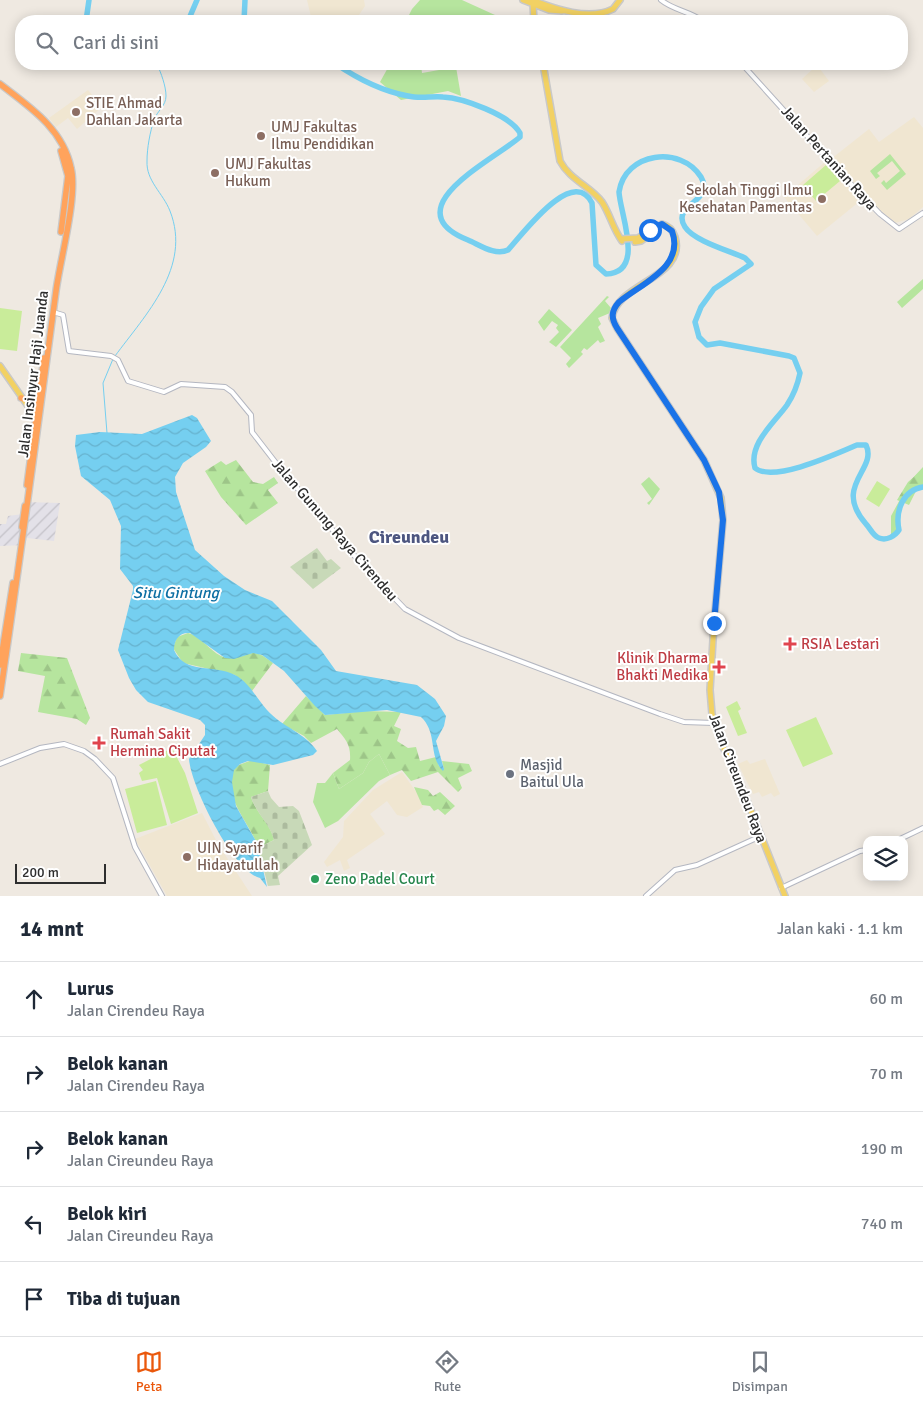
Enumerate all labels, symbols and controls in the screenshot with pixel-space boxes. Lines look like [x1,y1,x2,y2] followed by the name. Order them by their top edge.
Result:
[15,15,908,70] search box
[33,29,61,57] icon: search
[73,31,159,55] text: Cari di sini
[86,94,183,129] place label: STIE Ahmad Dahlan Jakarta
[778,102,880,214] street label: Jalan Pertanian Raya
[70,106,82,118] marker: STIE Ahmad Dahlan Jakarta
[271,118,374,153] place label: UMJ Fakultas Ilmu Pendidikan
[255,130,267,142] marker: UMJ Fakultas Ilmu Pendidikan
[225,155,312,190] place label: UMJ Fakultas Hukum
[209,167,221,179] marker: UMJ Fakultas Hukum
[679,181,812,216] place label: Sekolah Tinggi Ilmu Kesehatan Pamentas
[816,193,828,205] marker: Sekolah Tinggi Ilmu Kesehatan Pamentas
[639,219,662,242] route start
[14,289,52,459] street label: Jalan Insinyur Haji Juanda
[268,455,402,605] street label: Jalan Gunung Raya Cirendeu
[369,526,449,548] district label: Cireundeu
[133,583,220,603] water label: Situ Gintung
[703,612,726,635] route end
[801,635,879,653] place label: RSIA Lestari
[783,637,797,651] marker: RSIA Lestari
[616,649,708,684] place label: Klinik Dharma Bhakti Medika
[712,660,726,674] marker: Klinik Dharma Bhakti Medika
[705,711,771,845] street label: Jalan Cireundeu Raya
[110,725,215,760] place label: Rumah Sakit Hermina Ciputat
[92,736,106,750] marker: Rumah Sakit Hermina Ciputat
[520,756,584,791] place label: Masjid Baitul Ula
[504,768,516,780] marker: Masjid Baitul Ula
[863,836,908,881] map controls
[863,836,908,881] button: layers
[197,839,279,874] place label: UIN Syarif Hidayatullah
[181,851,193,863] marker: UIN Syarif Hidayatullah
[15,861,106,884] scale bar
[22,864,59,881] text: 200 m
[325,870,435,888] place label: Zeno Padel Court
[309,873,321,885] marker: Zeno Padel Court
[20,916,84,942] text: 14 mnt
[777,919,903,939] text: Jalan kaki · 1.1 km
[67,977,114,1001] text: Lurus
[20,985,48,1013] icon: ahead
[869,989,903,1009] text: 60 m
[67,1001,205,1021] text: Jalan Cirendeu Raya
[67,1052,168,1076] text: Belok kanan
[20,1060,48,1088] icon: right
[869,1064,903,1084] text: 70 m
[67,1076,205,1096] text: Jalan Cirendeu Raya
[67,1127,168,1151] text: Belok kanan
[20,1135,48,1163] icon: right
[861,1139,903,1159] text: 190 m
[67,1151,214,1171] text: Jalan Cireundeu Raya
[67,1202,147,1226] text: Belok kiri
[20,1210,48,1238] icon: left
[861,1214,903,1234] text: 740 m
[67,1226,214,1246] text: Jalan Cireundeu Raya
[20,1285,48,1313] icon: arrive
[67,1287,180,1311] text: Tiba di tujuan
[135,1348,163,1395] tab: Peta
[433,1348,461,1395] tab: Rute
[732,1348,788,1395] tab: Disimpan

